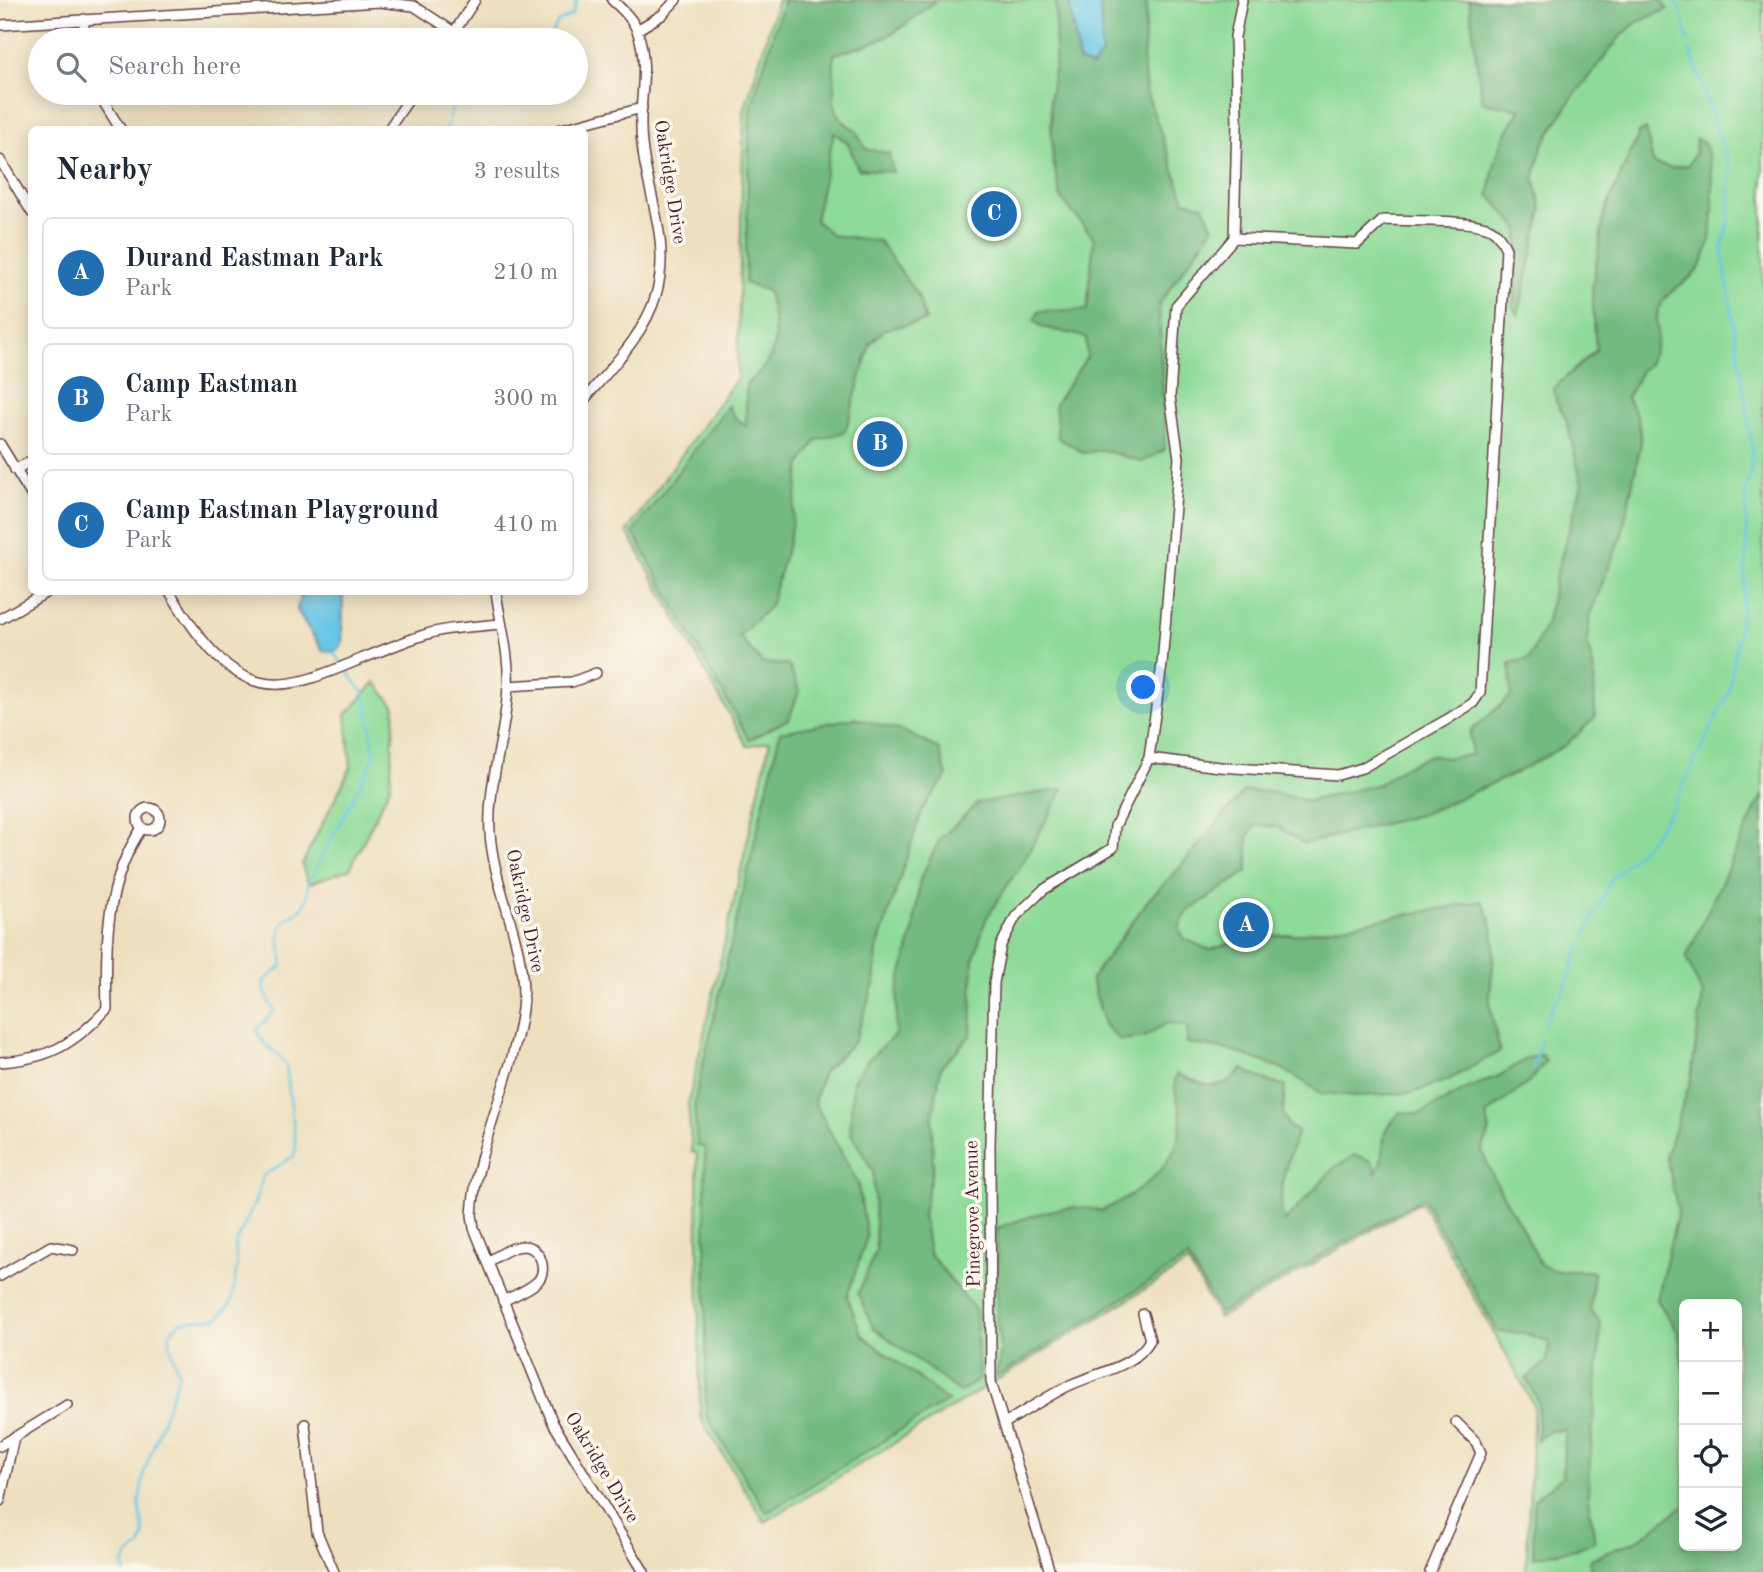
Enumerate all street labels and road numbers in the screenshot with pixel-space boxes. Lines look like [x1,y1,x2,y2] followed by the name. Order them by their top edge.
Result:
[650,119,688,245] street label: Oakridge Drive
[502,848,546,974] street label: Oakridge Drive
[963,1140,985,1288] street label: Pinegrove Avenue
[561,1409,641,1527] street label: Oakridge Drive

